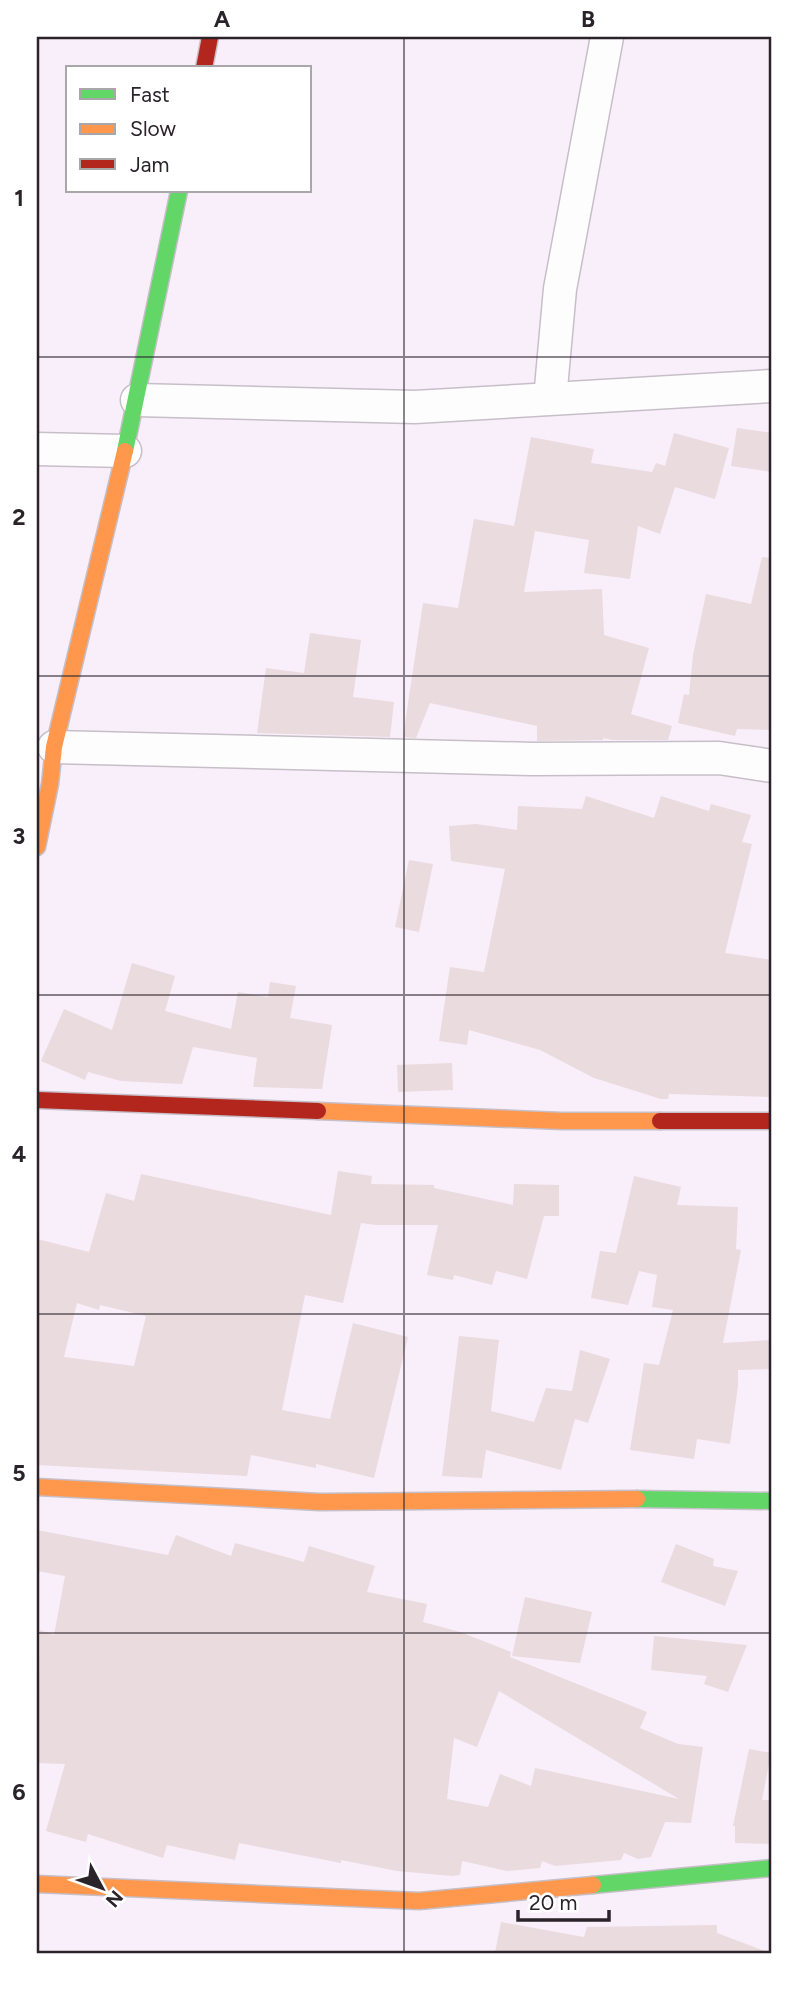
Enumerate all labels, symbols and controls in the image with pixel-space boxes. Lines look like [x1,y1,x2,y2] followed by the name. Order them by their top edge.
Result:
[214,5,231,33] text: A
[581,5,595,33] text: B
[66,66,312,192] legend
[130,82,170,107] text: Fast
[130,116,176,141] text: Slow
[130,152,169,177] text: Jam
[14,184,24,212] text: 1
[12,503,26,531] text: 2
[13,822,25,850] text: 3
[12,1140,26,1168] text: 4
[12,1459,26,1487] text: 5
[12,1778,26,1806] text: 6
[66,1854,136,1924] north arrow
[518,1878,610,1922] scale bar
[101,1886,128,1912] text: N
[529,1890,577,1915] text: 20 m

